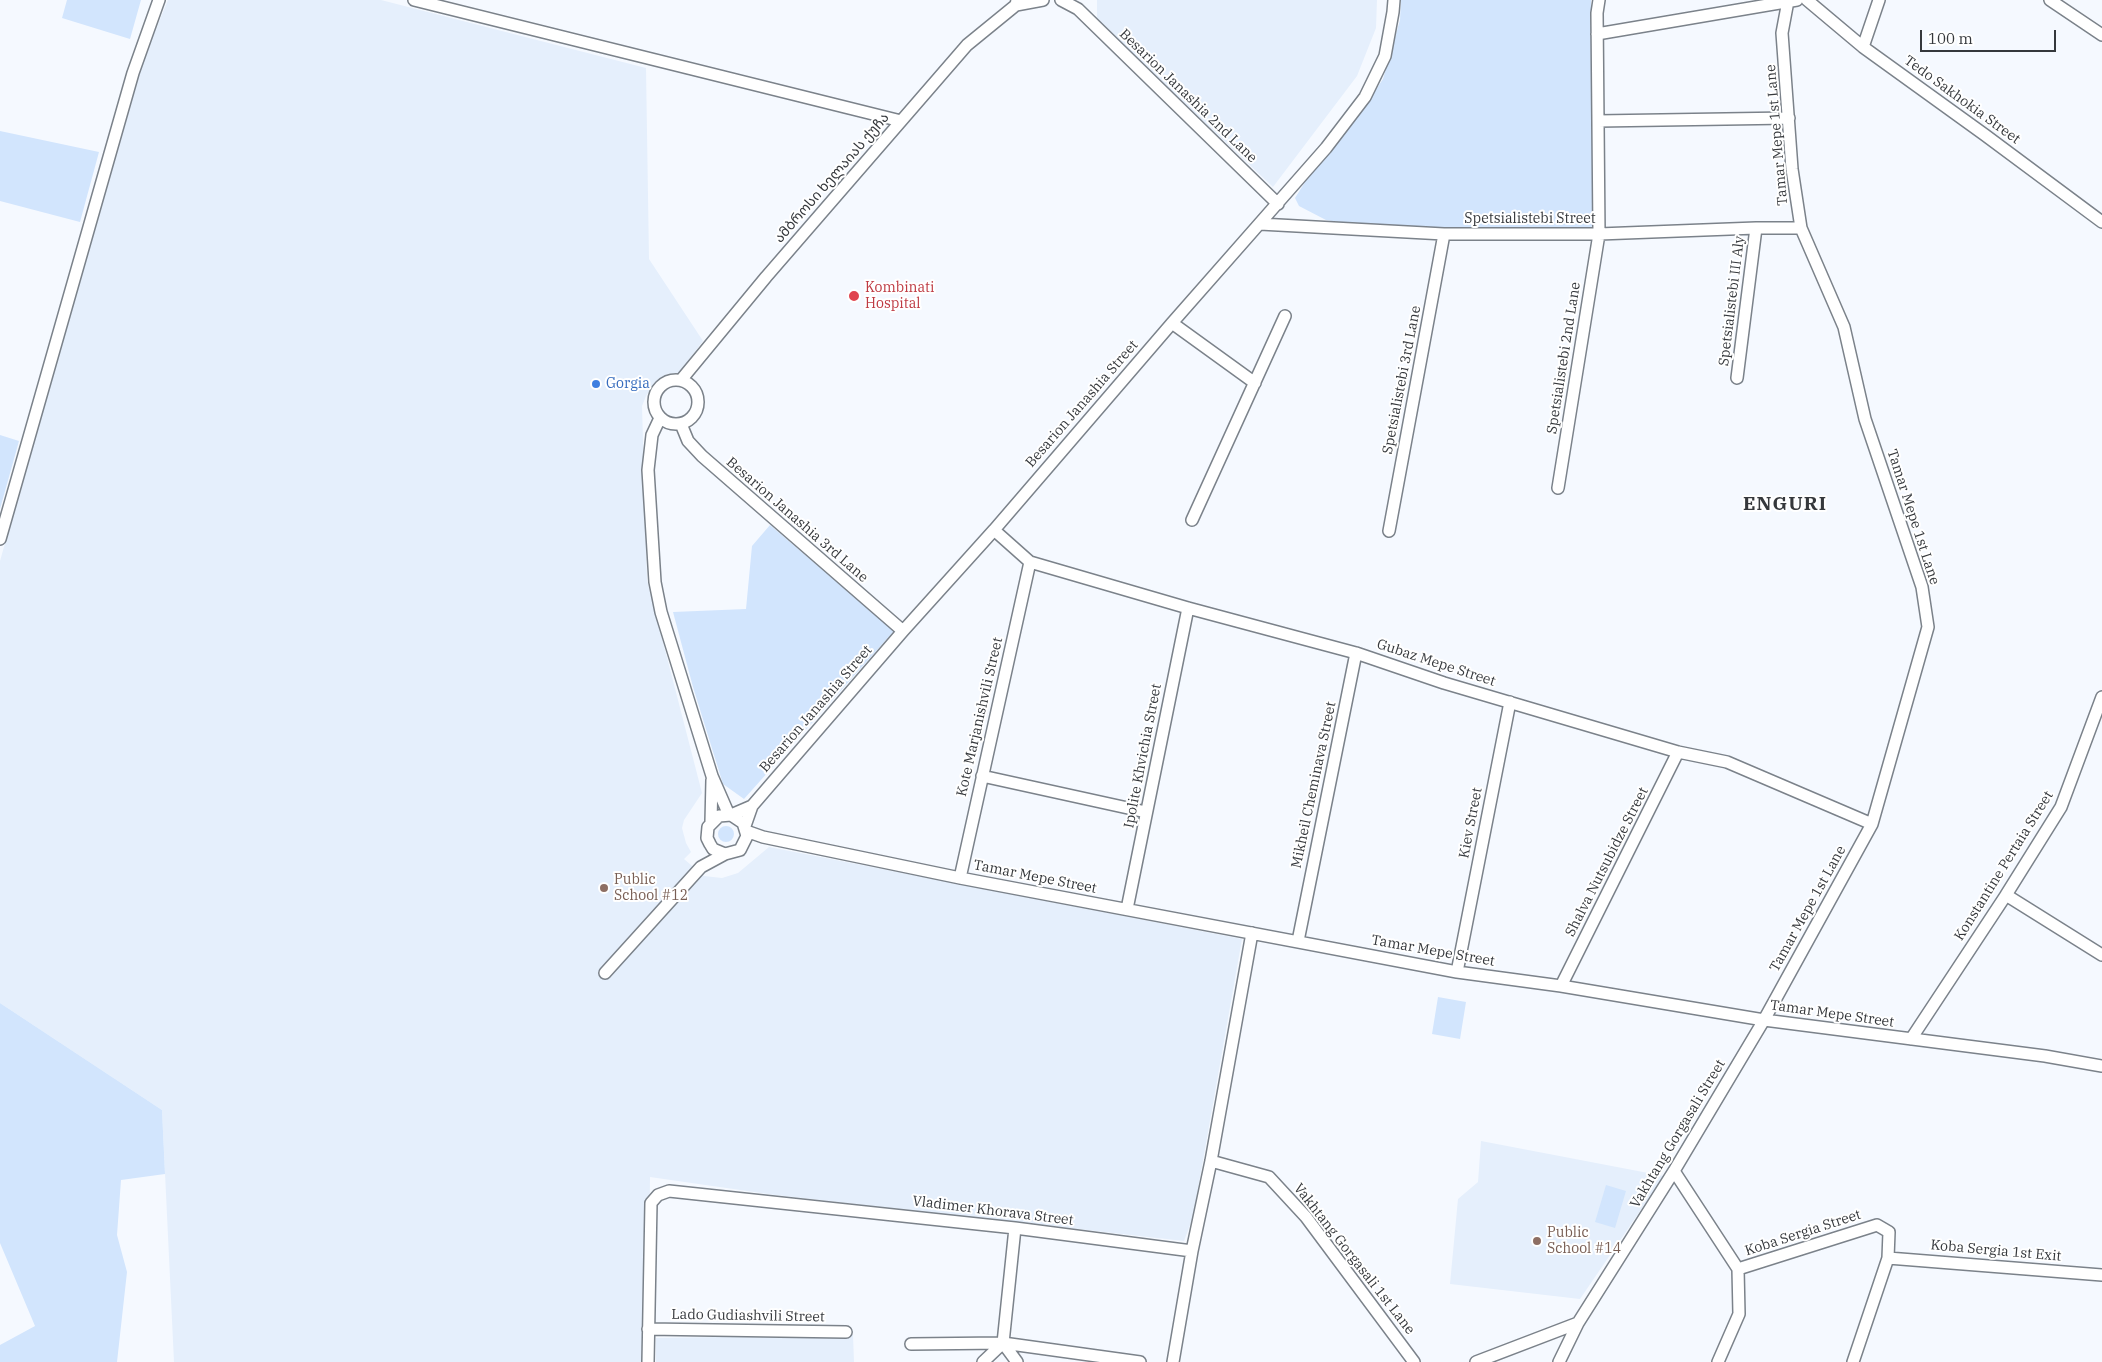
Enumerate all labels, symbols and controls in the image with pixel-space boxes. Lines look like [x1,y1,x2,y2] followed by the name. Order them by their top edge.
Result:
[1922,20,2058,52] scale bar
[1116,26,1260,166] street label: Besarion Janashia 2nd Lane
[1928,29,1973,48] text: 100 m
[1901,52,2023,148] street label: Tedo Sakhokia Street
[1762,64,1792,206] street label: Tamar Mepe 1st Lane
[771,110,893,246] street label: ამბროსი ხელაიას ქუჩა
[1464,211,1596,227] street label: Spetsialistebi Street
[1716,235,1748,367] street label: Spetsialistebi III Aly
[865,280,934,312] place label: Kombinati Hospital
[1544,281,1584,435] street label: Spetsialistebi 2nd Lane
[847,289,861,303] marker: Kombinati Hospital
[1379,304,1425,456] street label: Spetsialistebi 3rd Lane
[1022,337,1142,471] street label: Besarion Janashia Street
[606,376,650,392] place label: Gorgia
[590,378,602,390] marker: Gorgia
[1883,447,1943,587] street label: Tamar Mepe 1st Lane
[723,454,871,586] street label: Besarion Janashia 3rd Lane
[1742,494,1828,516] district label: ENGURI
[953,636,1007,798] street label: Kote Marjanishvili Street
[1375,636,1497,690] street label: Gubaz Mepe Street
[756,642,876,776] street label: Besarion Janashia Street
[1121,682,1165,830] street label: Ipolite Khvichia Street
[1288,700,1340,870] street label: Mikheil Cheminava Street
[1562,785,1652,939] street label: Shalva Nutsubidze Street
[1456,786,1486,860] street label: Kiev Street
[1951,788,2057,944] street label: Konstantine Pertaia Street
[1766,843,1850,975] street label: Tamar Mepe 1st Lane
[972,857,1098,897] street label: Tamar Mepe Street
[614,872,688,904] place label: Public School #12
[598,882,610,894] marker: Public School #12
[1370,932,1496,970] street label: Tamar Mepe Street
[1769,997,1895,1031] street label: Tamar Mepe Street
[1627,1057,1729,1211] street label: Vakhtang Gorgasali Street
[1290,1180,1418,1338] street label: Vakhtang Gorgasali 1st Lane
[912,1193,1074,1229] street label: Vladimer Khorava Street
[1743,1206,1863,1260] street label: Koba Sergia Street
[1547,1225,1621,1258] place label: Public School #14
[1531,1235,1543,1247] marker: Public School #14
[1930,1237,2062,1265] street label: Koba Sergia 1st Exit
[671,1306,825,1326] street label: Lado Gudiashvili Street

